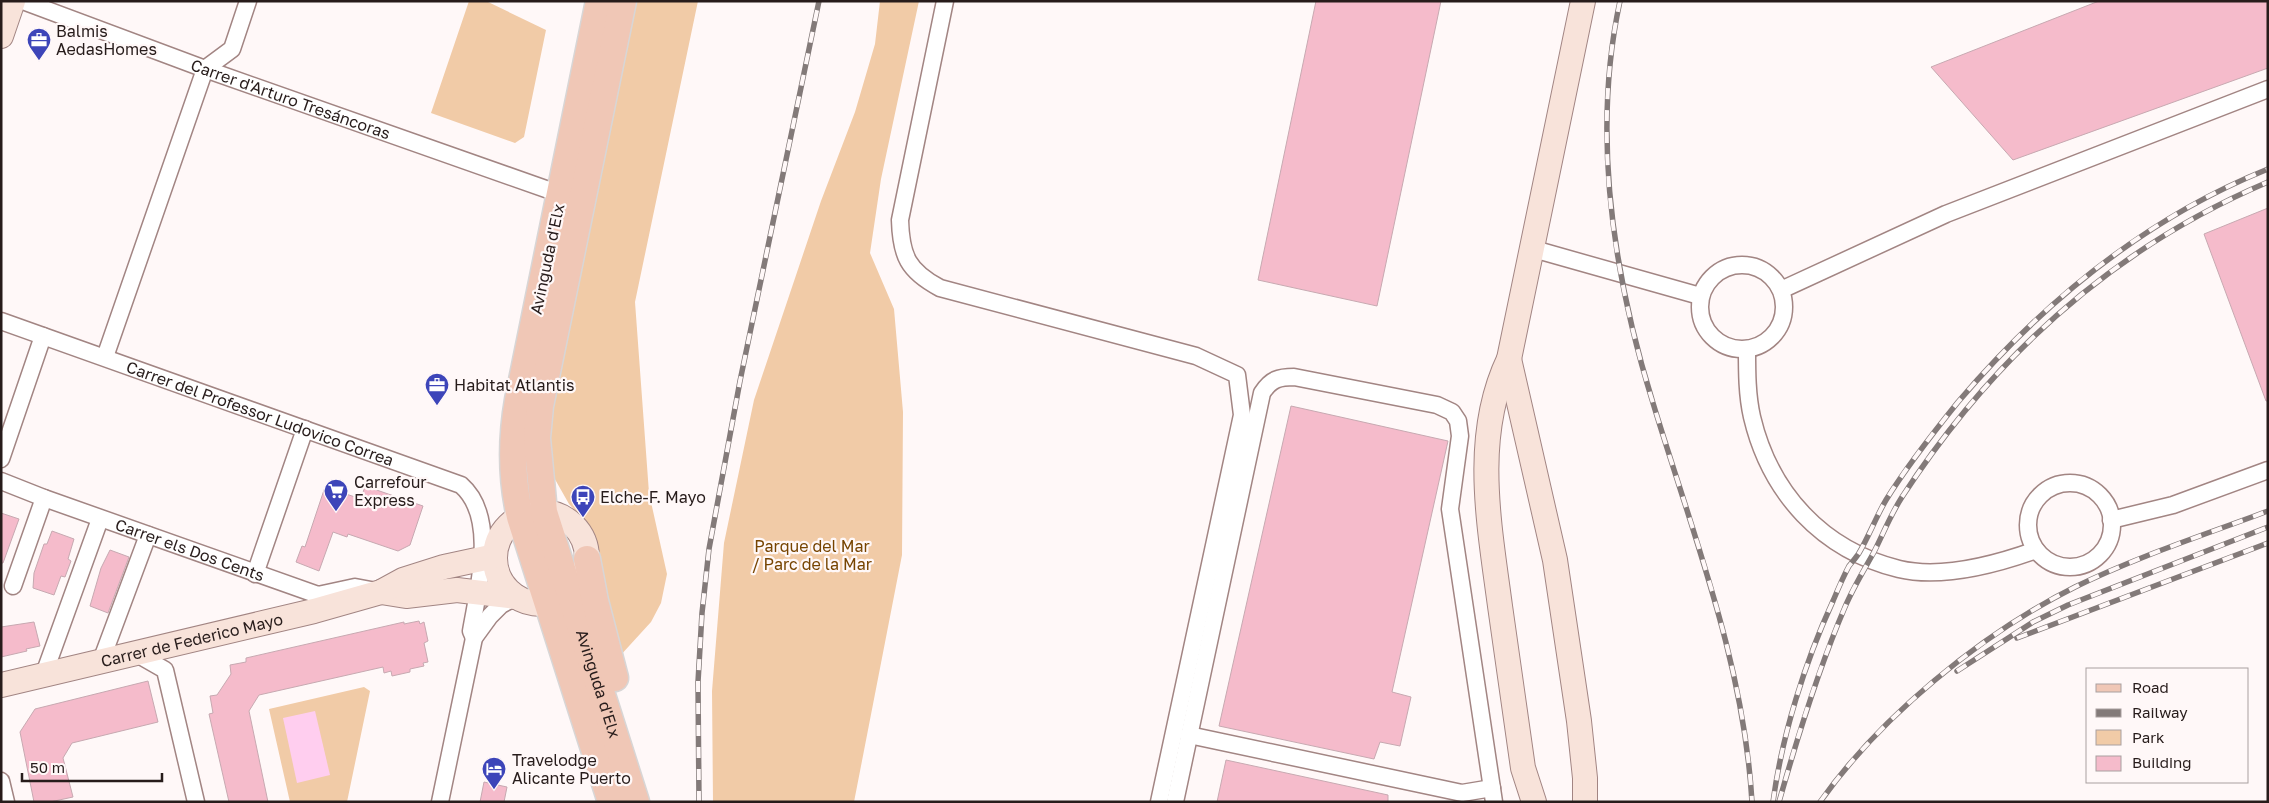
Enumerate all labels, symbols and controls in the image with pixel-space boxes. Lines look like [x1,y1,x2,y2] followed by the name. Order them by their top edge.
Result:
[56,21,157,59] place label: Balmis AedasHomes
[26,27,52,61] office icon: Balmis AedasHomes
[188,55,393,143] street label: Carrer d'Arturo Tresáncoras
[526,202,569,316] street label: Avinguda d'Elx
[124,357,396,470] street label: Carrer del Professor Ludovico Correa
[424,372,450,406] office icon: Habitat Atlantis
[454,375,575,395] place label: Habitat Atlantis
[354,472,427,510] place label: Carrefour Express
[323,478,349,512] supermarket icon: Carrefour Express
[570,484,596,518] bus stop icon: Elche-F. Mayo
[600,487,706,507] place label: Elche-F. Mayo
[113,514,267,585] street label: Carrer els Dos Cents
[752,536,872,574] park label: Parque del Mar / Parc de la Mar
[99,609,285,671] street label: Carrer de Federico Mayo
[572,627,625,741] street label: Avinguda d'Elx
[2086,668,2249,783] legend
[2132,678,2169,696] text: Road
[2132,703,2188,721] text: Railway
[2132,728,2165,746] text: Park
[22,750,162,782] scale bar
[512,750,631,788] place label: Travelodge Alicante Puerto
[2132,753,2192,771] text: Building
[481,756,507,790] hotel icon: Travelodge Alicante Puerto
[30,758,65,776] text: 50 m

